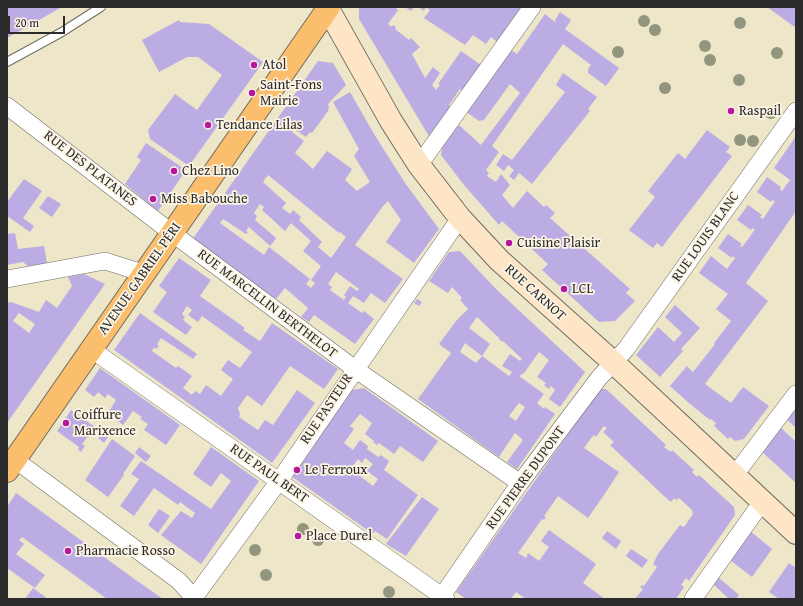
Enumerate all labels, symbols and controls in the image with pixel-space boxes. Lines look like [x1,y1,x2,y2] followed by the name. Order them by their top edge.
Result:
[10,8,67,34] scale bar
[15,14,39,31] text: 20 m
[262,57,287,73] place label: Atol
[249,60,259,70] marker: Atol
[260,77,322,110] place label: Saint-Fons Mairie
[247,88,257,98] marker: Saint-Fons Mairie
[739,103,781,119] place label: Raspail
[726,106,736,116] marker: Raspail
[216,117,302,133] place label: Tendance Lilas
[203,120,213,130] marker: Tendance Lilas
[40,127,140,211] street label: RUE DES PLATANES
[182,163,239,179] place label: Chez Lino
[169,166,179,176] marker: Chez Lino
[669,189,743,285] street label: RUE LOUIS BLANC
[161,191,248,207] place label: Miss Babouche
[148,194,158,204] marker: Miss Babouche
[95,220,185,338] street label: AVENUE GABRIEL PÉRI
[517,235,600,251] place label: Cuisine Plaisir
[504,238,514,248] marker: Cuisine Plaisir
[194,246,340,362] street label: RUE MARCELLIN BERTHELOT
[501,261,569,325] street label: RUE CARNOT
[572,281,593,297] place label: LCL
[559,284,569,294] marker: LCL
[297,370,357,448] street label: RUE PASTEUR
[74,407,136,440] place label: Coiffure Marixence
[61,418,71,428] marker: Coiffure Marixence
[483,423,569,533] street label: RUE PIERRE DUPONT
[227,441,311,507] street label: RUE PAUL BERT
[305,462,368,478] place label: Le Ferroux
[292,465,302,475] marker: Le Ferroux
[306,528,372,544] place label: Place Durel
[293,531,303,541] marker: Place Durel
[76,543,175,559] place label: Pharmacie Rosso
[63,546,73,556] marker: Pharmacie Rosso

